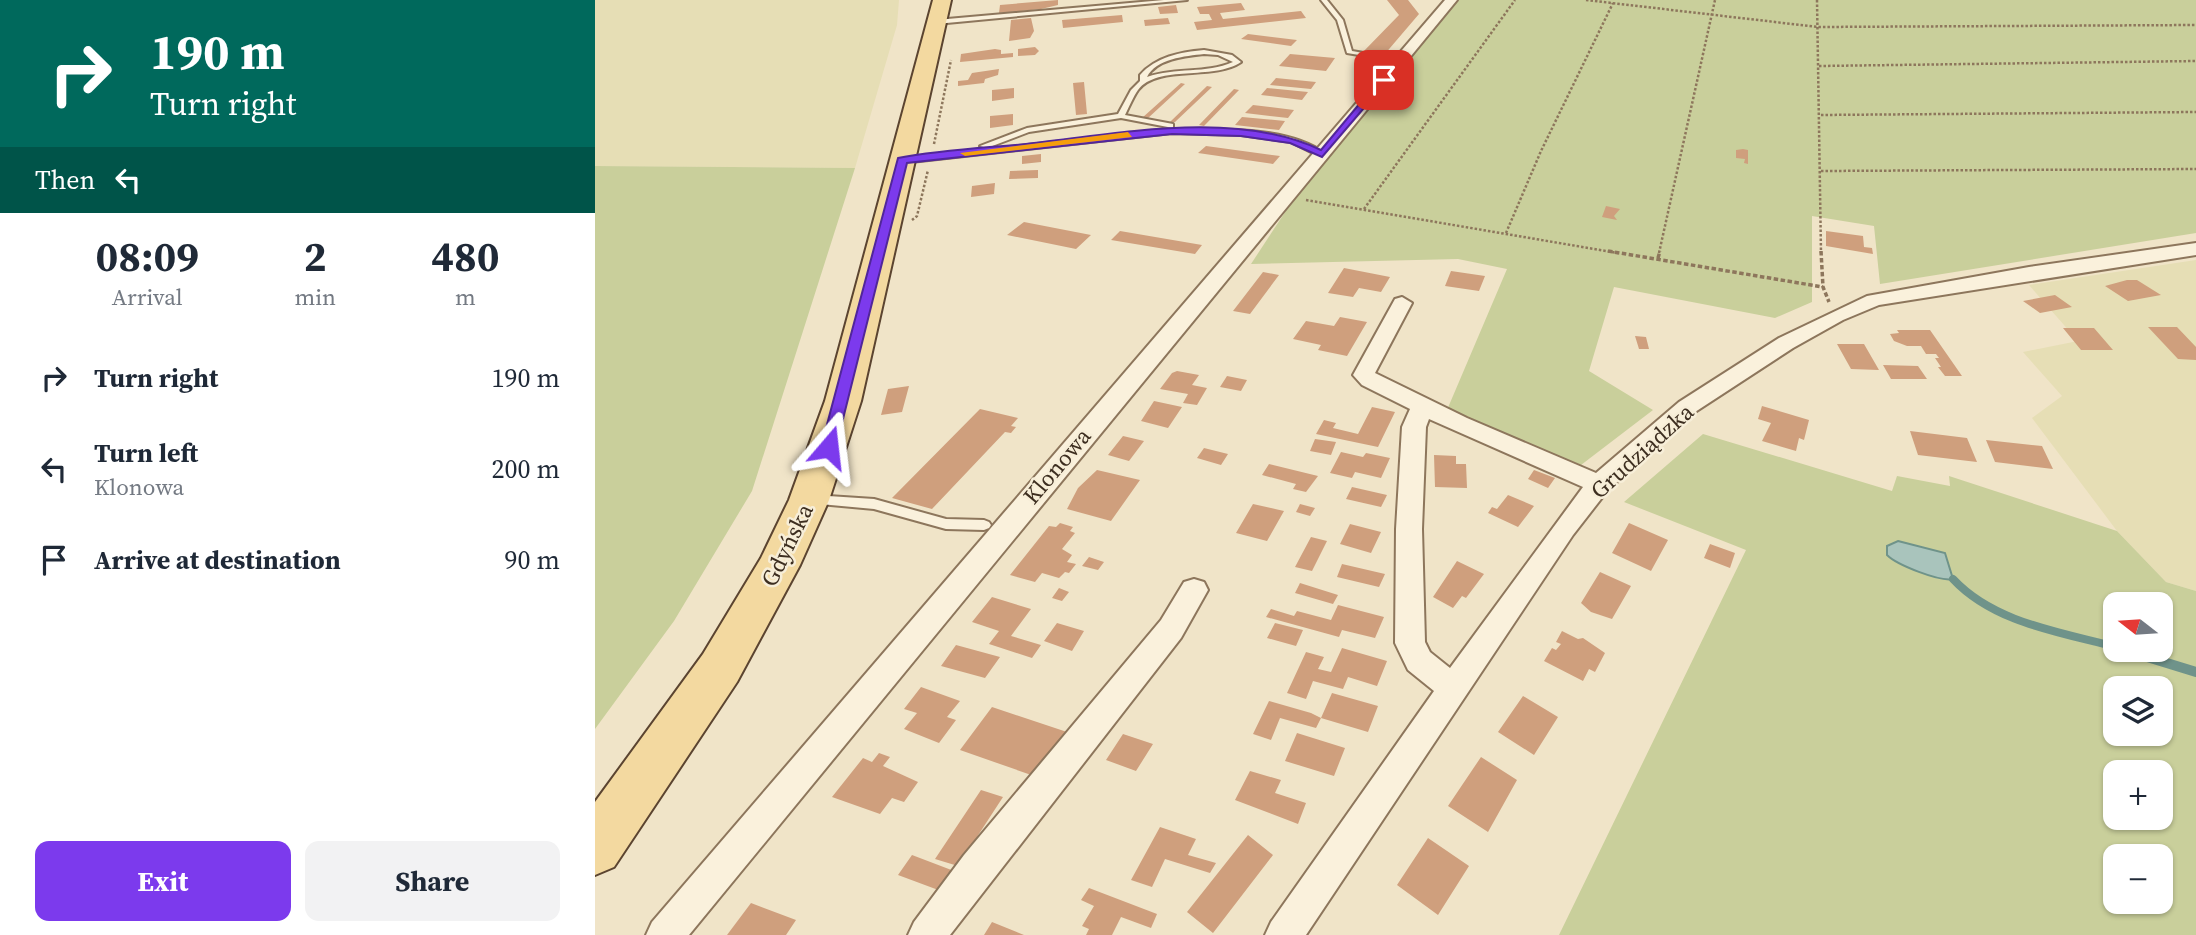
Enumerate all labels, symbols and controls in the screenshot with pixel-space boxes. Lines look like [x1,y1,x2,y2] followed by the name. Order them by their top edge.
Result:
[150,18,285,85] text: 190 m
[35,28,126,119] icon: right
[1354,50,1414,110] pin
[1365,61,1403,99] icon: arrive
[150,82,296,126] text: Turn right
[109,161,147,199] icon: left
[35,162,95,198] text: Then
[95,227,199,285] text: 08:09
[304,227,327,285] text: 2
[431,227,500,285] text: 480
[112,281,183,313] text: Arrival
[294,281,336,313] text: min
[455,281,476,313] text: m
[35,359,73,397] icon: right
[94,360,218,396] text: Turn right
[492,360,560,396] text: 190 m
[1584,396,1701,506] street label: Grudziądzka
[792,410,866,484] position arrow
[1016,421,1098,511] street label: Klonowa
[94,435,198,471] text: Turn left
[35,450,73,488] icon: left
[492,451,560,487] text: 200 m
[94,471,184,503] text: Klonowa
[753,498,821,592] street label: Gdyńska
[35,541,73,579] icon: arrive
[94,542,341,578] text: Arrive at destination
[505,542,560,578] text: 90 m
[2103,592,2173,662] north arrow
[2103,592,2173,914] map controls
[2103,676,2173,746] button: layers
[2103,760,2173,830] button: +
[35,841,291,921] button: Exit
[305,841,560,921] button: Share
[2103,844,2173,914] button: −

